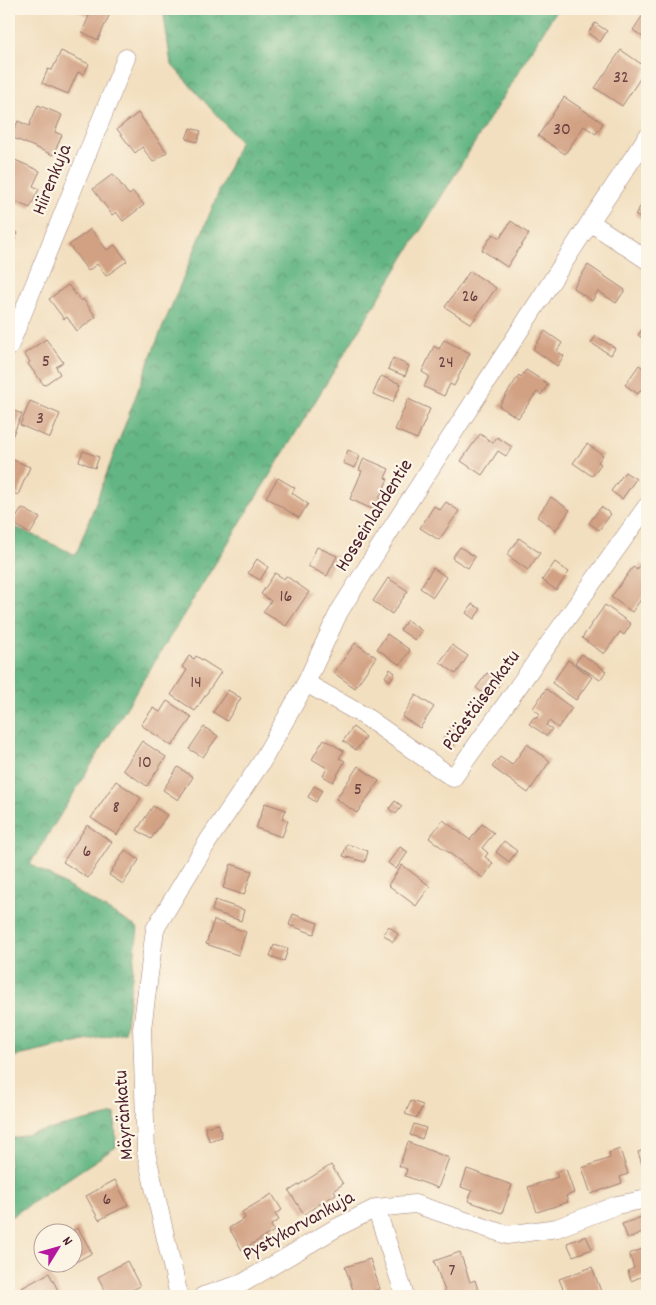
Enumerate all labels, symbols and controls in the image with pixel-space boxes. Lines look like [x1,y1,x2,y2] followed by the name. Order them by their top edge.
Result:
[613,66,629,91] house number: 32
[553,118,571,143] house number: 30
[26,140,80,220] street label: Hiirenkuja
[462,285,478,310] house number: 26
[42,350,50,375] house number: 5
[438,351,454,376] house number: 24
[36,407,44,432] house number: 3
[329,454,421,578] street label: Hosseinlahdentie
[280,585,292,610] house number: 16
[436,645,528,757] street label: Päästäisenkatu
[190,671,202,696] house number: 14
[138,751,152,776] house number: 10
[354,778,362,803] house number: 5
[112,796,120,821] house number: 8
[83,840,91,865] house number: 6
[108,1069,142,1161] street label: Mäyränkatu
[238,1184,361,1269] street label: Pystykorvankuja
[103,1188,111,1213] house number: 6
[32,1222,82,1272] north arrow
[57,1233,77,1250] text: N
[449,1259,456,1284] house number: 7

